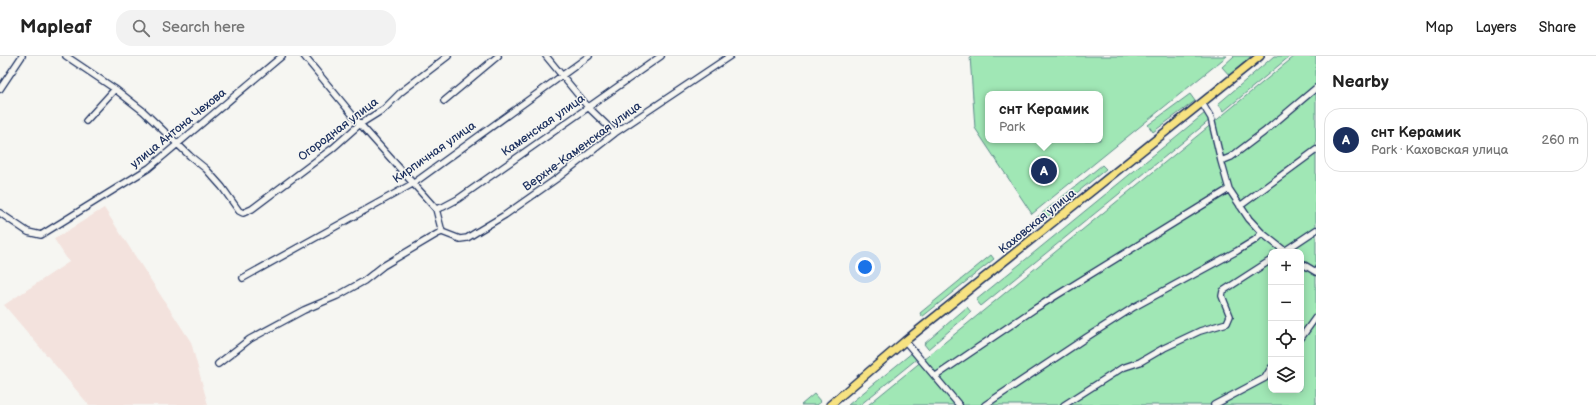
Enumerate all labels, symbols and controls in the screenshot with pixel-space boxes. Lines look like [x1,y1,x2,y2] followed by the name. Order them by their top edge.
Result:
[116,10,396,46] search box
[20,16,92,39] text: Mapleaf
[130,17,152,39] icon: search
[162,18,245,37] text: Search here
[1425,19,1453,36] text: Map
[1475,19,1517,36] text: Layers
[1539,19,1576,36] text: Share
[1332,72,1389,92] text: Nearby
[127,85,229,172] street label: улица Антона Чехова
[499,91,588,160] street label: Каменская улица
[985,91,1103,143] popup
[295,94,381,164] street label: Огородная улица
[520,98,644,194] street label: Верхне-Каменская улица
[999,100,1089,119] text: снт Керамик
[390,118,479,187] street label: Кирпичная улица
[999,119,1025,135] text: Park
[1371,123,1461,142] text: снт Керамик
[1342,132,1350,148] text: A
[1541,132,1579,148] text: 260 m
[1371,142,1508,158] text: Park · Каховская улица
[1031,156,1057,186] pin: A
[996,186,1079,257] street label: Каховская улица
[1268,249,1304,393] map controls
[1268,249,1304,285] button: +
[855,257,875,277] your location
[1268,285,1304,321] button: −
[1268,321,1304,357] button: locate
[1268,357,1304,393] button: layers

